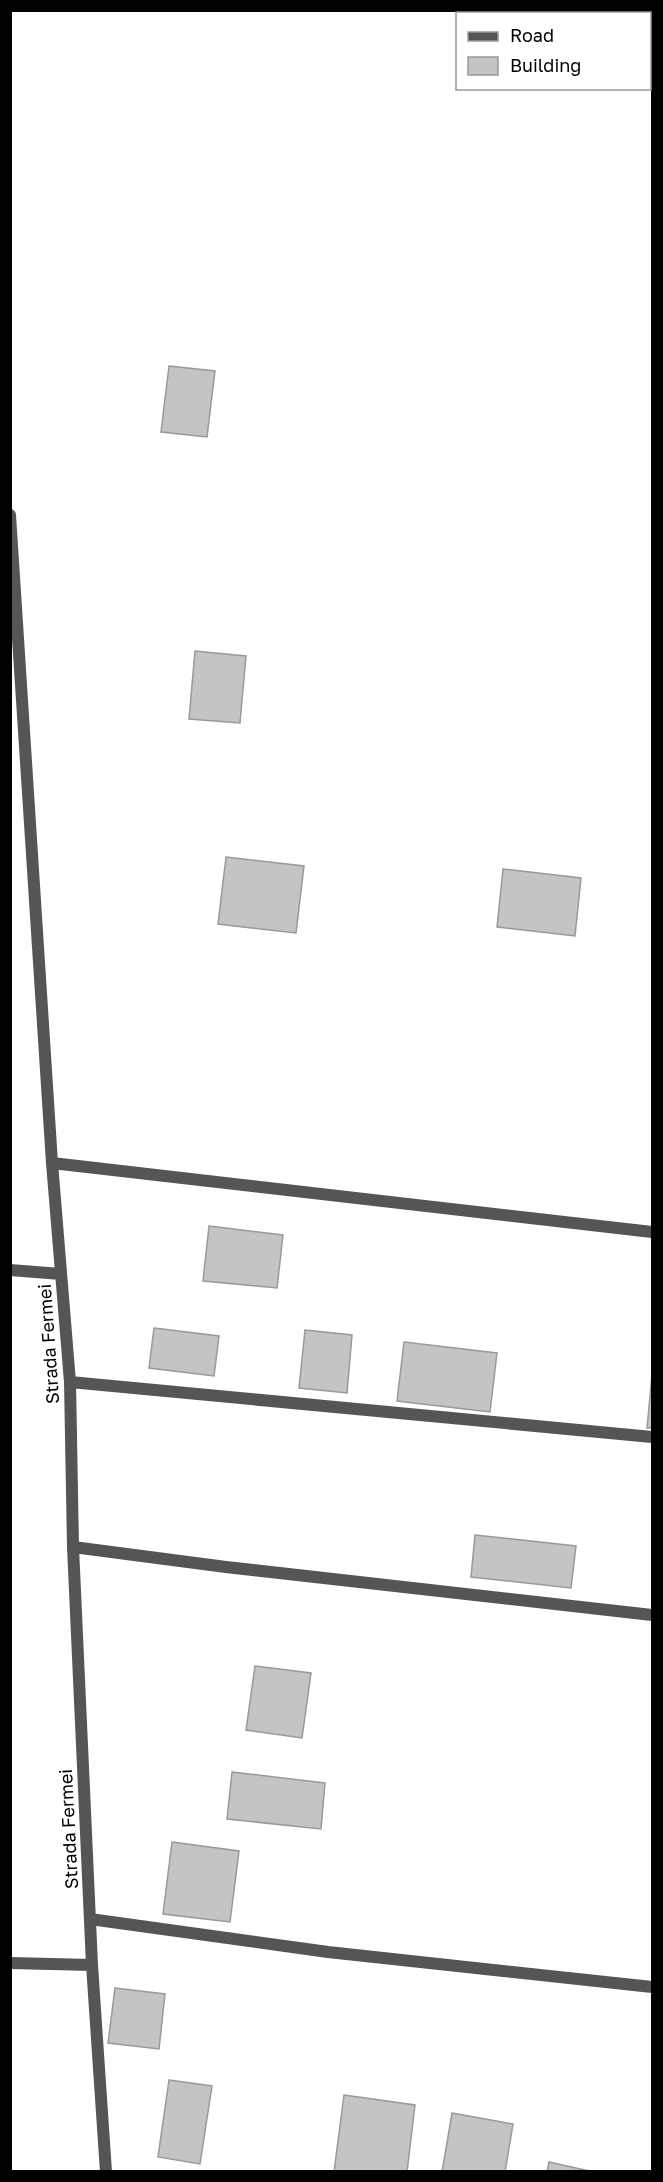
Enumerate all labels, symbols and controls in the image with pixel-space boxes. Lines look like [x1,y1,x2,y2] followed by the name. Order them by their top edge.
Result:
[456,12,651,90] legend
[510,24,554,46] text: Road
[510,54,581,76] text: Building
[33,1283,63,1405] street label: Strada Fermei
[54,1768,82,1890] street label: Strada Fermei

